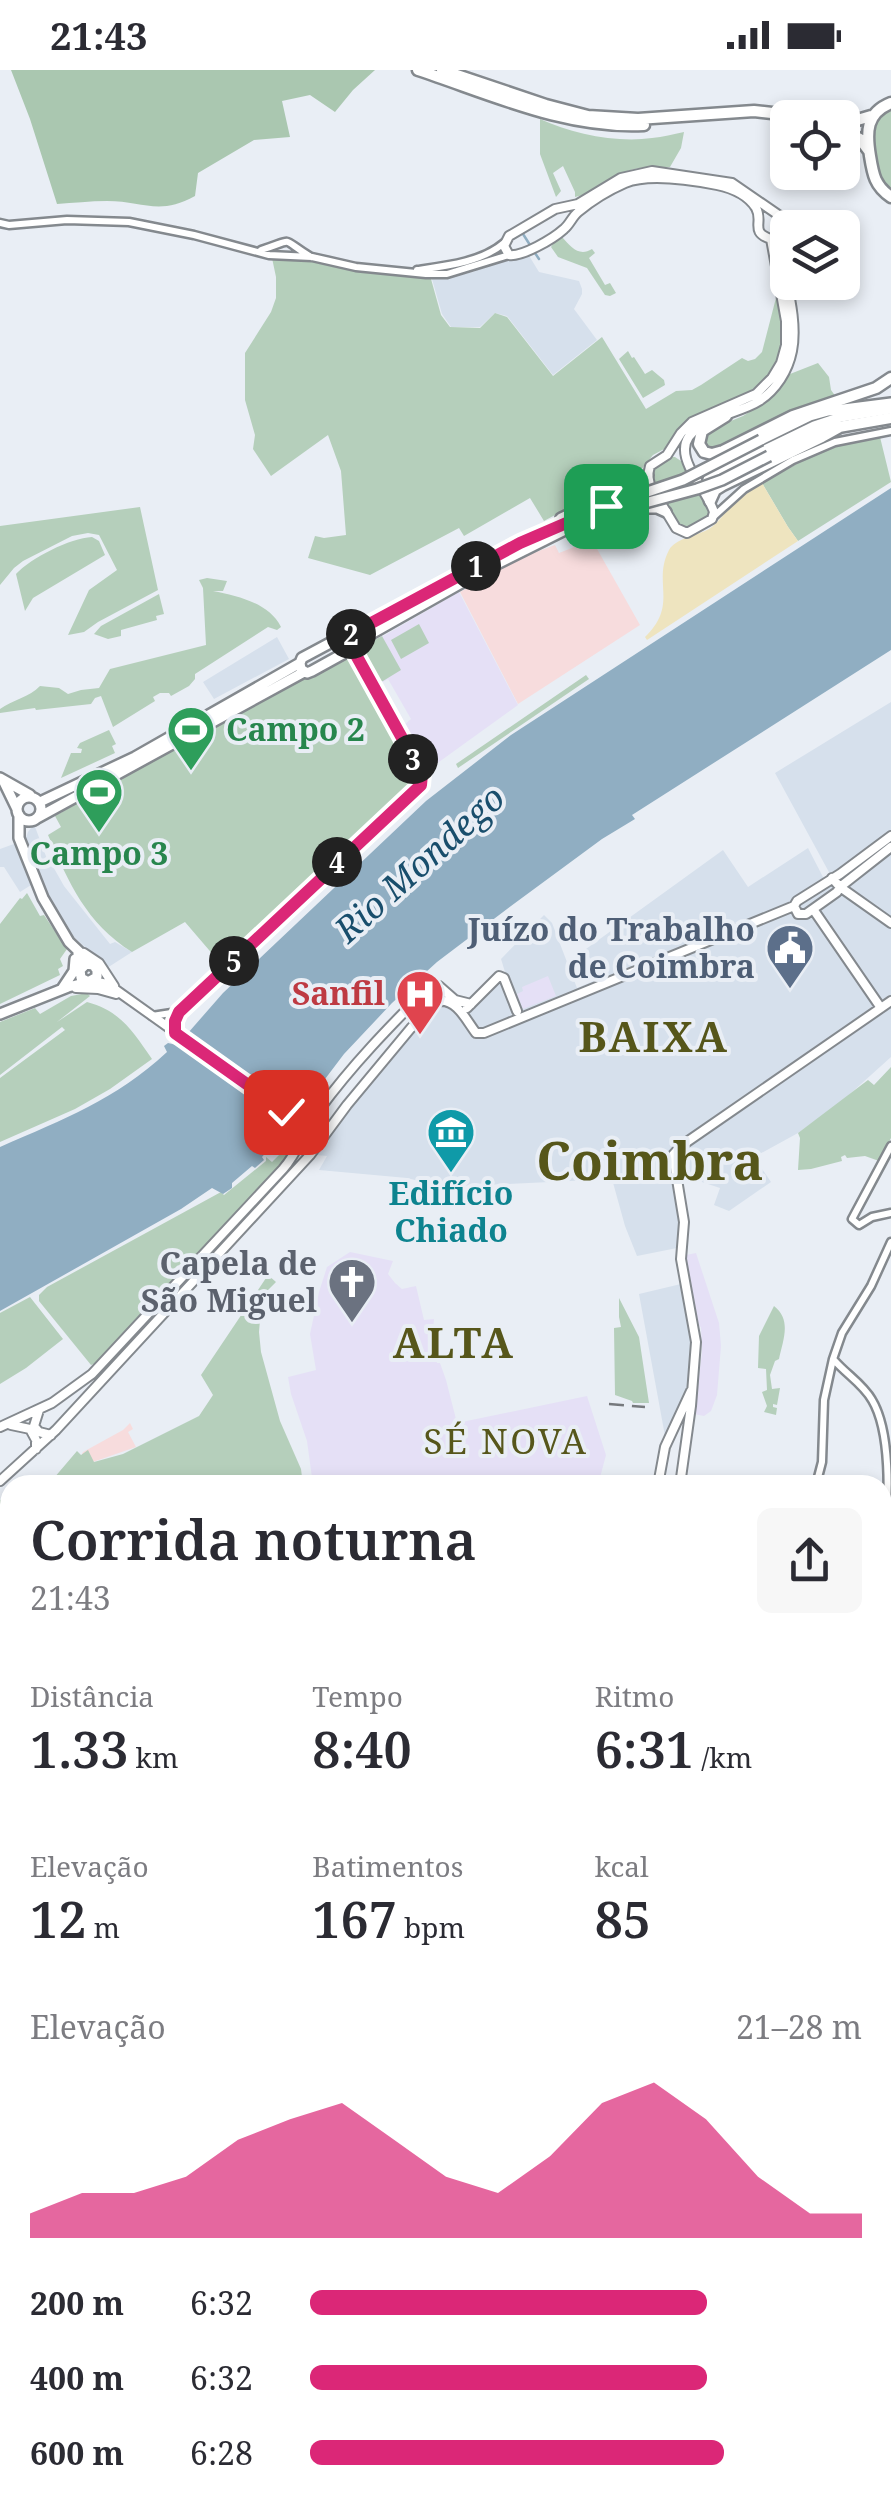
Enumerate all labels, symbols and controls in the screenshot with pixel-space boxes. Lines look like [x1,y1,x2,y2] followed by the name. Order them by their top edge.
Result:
[50,9,147,61] text: 21:43
[770,100,860,300] map controls
[770,100,860,190] button: locate
[770,210,860,300] button: layers
[564,464,649,549] pin
[579,479,634,534] icon: arrive
[451,541,501,591] pin: 1
[468,547,484,585] text: 1
[326,609,376,659] pin: 2
[343,615,359,653] text: 2
[165,704,217,772] sports icon: Campo 2
[226,707,365,750] place label: Campo 2
[388,734,438,784] pin: 3
[405,740,421,778] text: 3
[73,766,125,834] sports icon: Campo 3
[323,774,514,953] water label: Rio Mondego
[30,831,168,874] place label: Campo 3
[312,837,362,887] pin: 4
[329,843,345,881] text: 4
[467,907,755,987] place label: Juízo do Trabalho de Coimbra
[764,922,816,990] public building icon: Juízo do Trabalho de Coimbra
[209,936,259,986] pin: 5
[226,942,242,980] text: 5
[394,968,446,1036] hospital icon: Sanfil
[292,971,385,1014] place label: Sanfil
[579,1007,729,1064] district label: BAIXA
[244,1070,329,1155] pin
[259,1085,314,1140] icon: check
[425,1106,477,1174] museum icon: Edifício Chiado
[536,1124,764,1195] district label: Coimbra
[389,1171,514,1251] place label: Edifício Chiado
[141,1241,317,1321] place label: Capela de São Miguel
[326,1256,378,1324] church icon: Capela de São Miguel
[393,1313,515,1370] district label: ALTA
[424,1417,588,1464] district label: SÉ NOVA
[30,1501,477,1576] text: Corrida noturna
[757,1508,862,1613] button: share
[30,1576,111,1619] text: 21:43
[30,1677,154,1715] text: Distância
[312,1677,403,1715] text: Tempo
[595,1677,674,1715] text: Ritmo
[30,1715,128,1783] text: 1.33
[312,1715,412,1783] text: 8:40
[595,1715,694,1783] text: 6:31
[128,1738,178,1776] text: km
[694,1738,752,1776] text: /km
[30,1847,149,1885] text: Elevação
[312,1847,463,1885] text: Batimentos
[595,1847,649,1885] text: kcal
[30,1885,86,1953] text: 12
[312,1885,397,1953] text: 167
[595,1885,651,1953] text: 85
[86,1908,120,1946] text: m
[397,1908,465,1946] text: bpm
[30,2005,166,2048] text: Elevação
[736,2005,862,2048] text: 21–28 m
[30,2281,124,2324] text: 200 m
[190,2281,253,2324] text: 6:32
[30,2356,124,2399] text: 400 m
[190,2356,253,2399] text: 6:32
[30,2431,124,2474] text: 600 m
[190,2431,253,2474] text: 6:28

